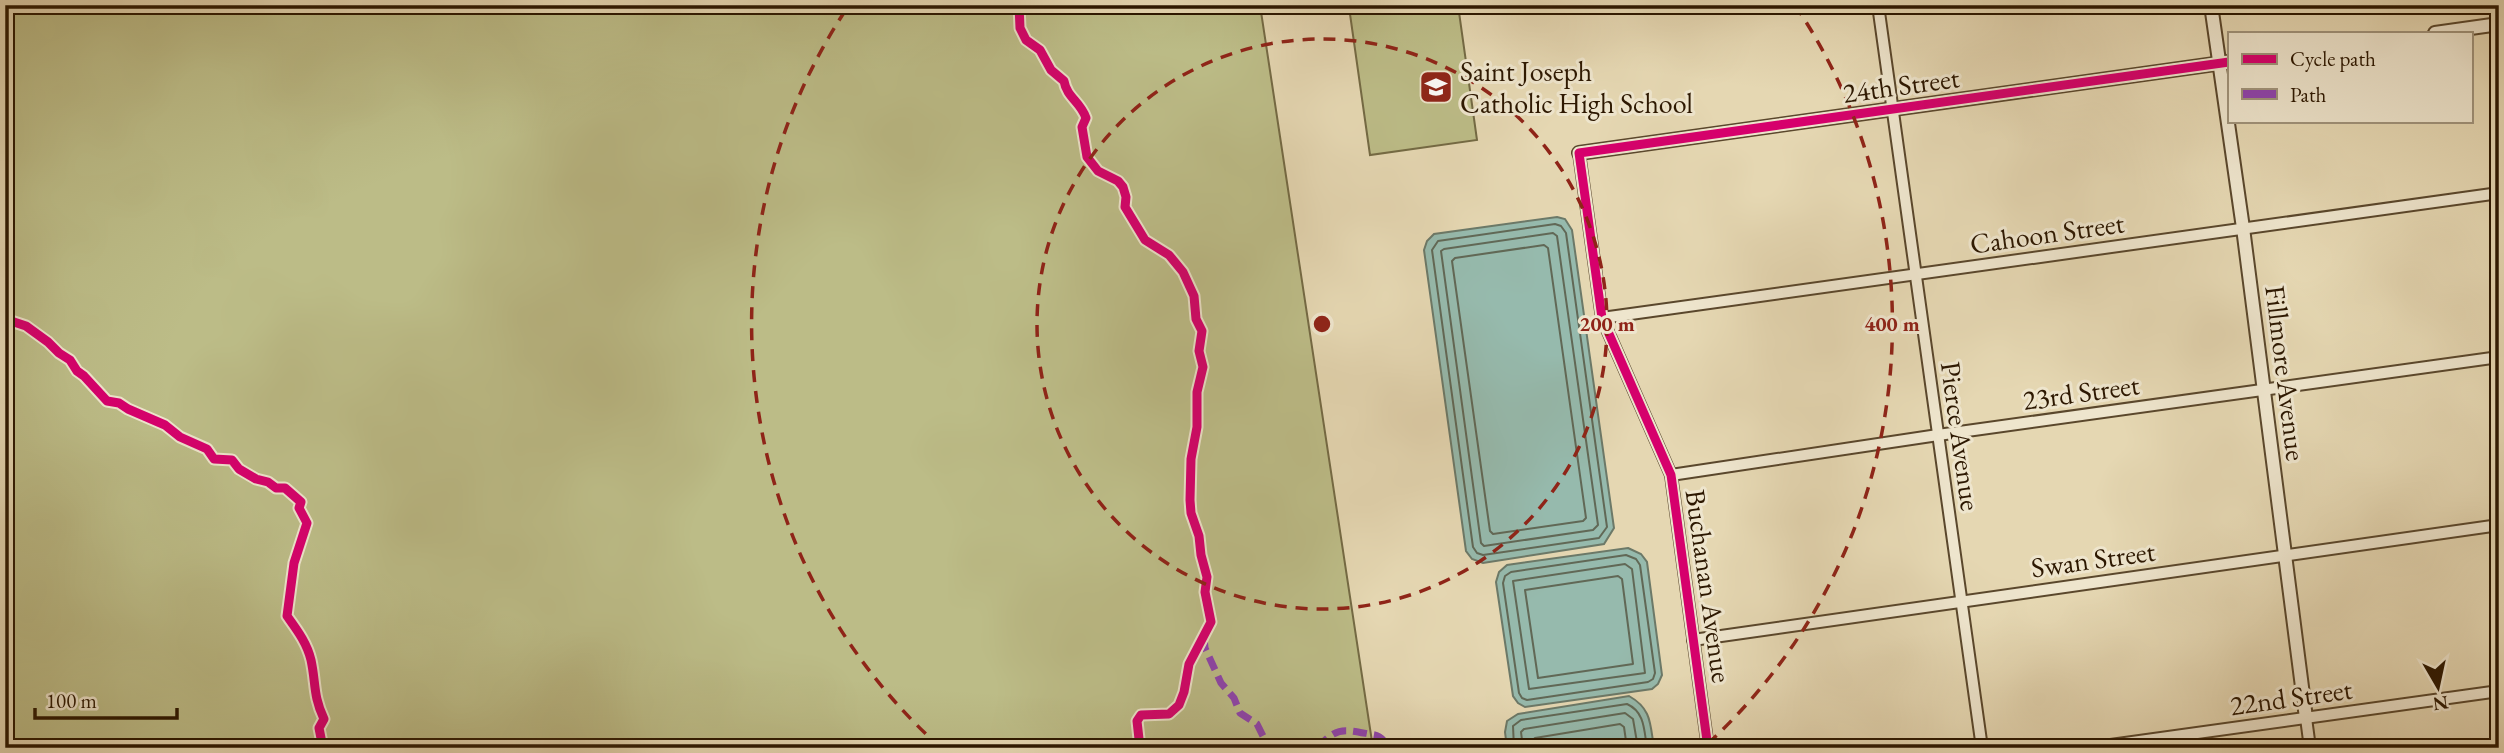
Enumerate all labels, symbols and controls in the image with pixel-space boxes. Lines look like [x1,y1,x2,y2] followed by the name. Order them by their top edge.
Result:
[2228,32,2472,122] legend
[2290,45,2376,72] text: Cycle path
[1460,53,1693,121] place label: Saint Joseph Catholic High School
[1840,59,1962,111] street label: 24th Street
[1417,68,1455,106] school or university icon: Saint Joseph Catholic High School
[2290,81,2327,108] text: Path
[1968,204,2127,262] street label: Cahoon Street
[2257,283,2315,463] street label: Fillmore Avenue
[1579,310,1635,337] text: 200 m
[1864,310,1920,337] text: 400 m
[1310,312,1334,336] centre of rings
[1933,359,1989,513] street label: Pierce Avenue
[2020,366,2142,418] street label: 23rd Street
[1678,487,1740,685] street label: Buchanan Avenue
[2029,532,2158,586] street label: Swan Street
[2402,652,2472,722] north arrow
[2228,671,2355,723] street label: 22nd Street
[35,676,177,720] scale bar
[46,687,97,714] text: 100 m
[2430,690,2450,717] text: N

